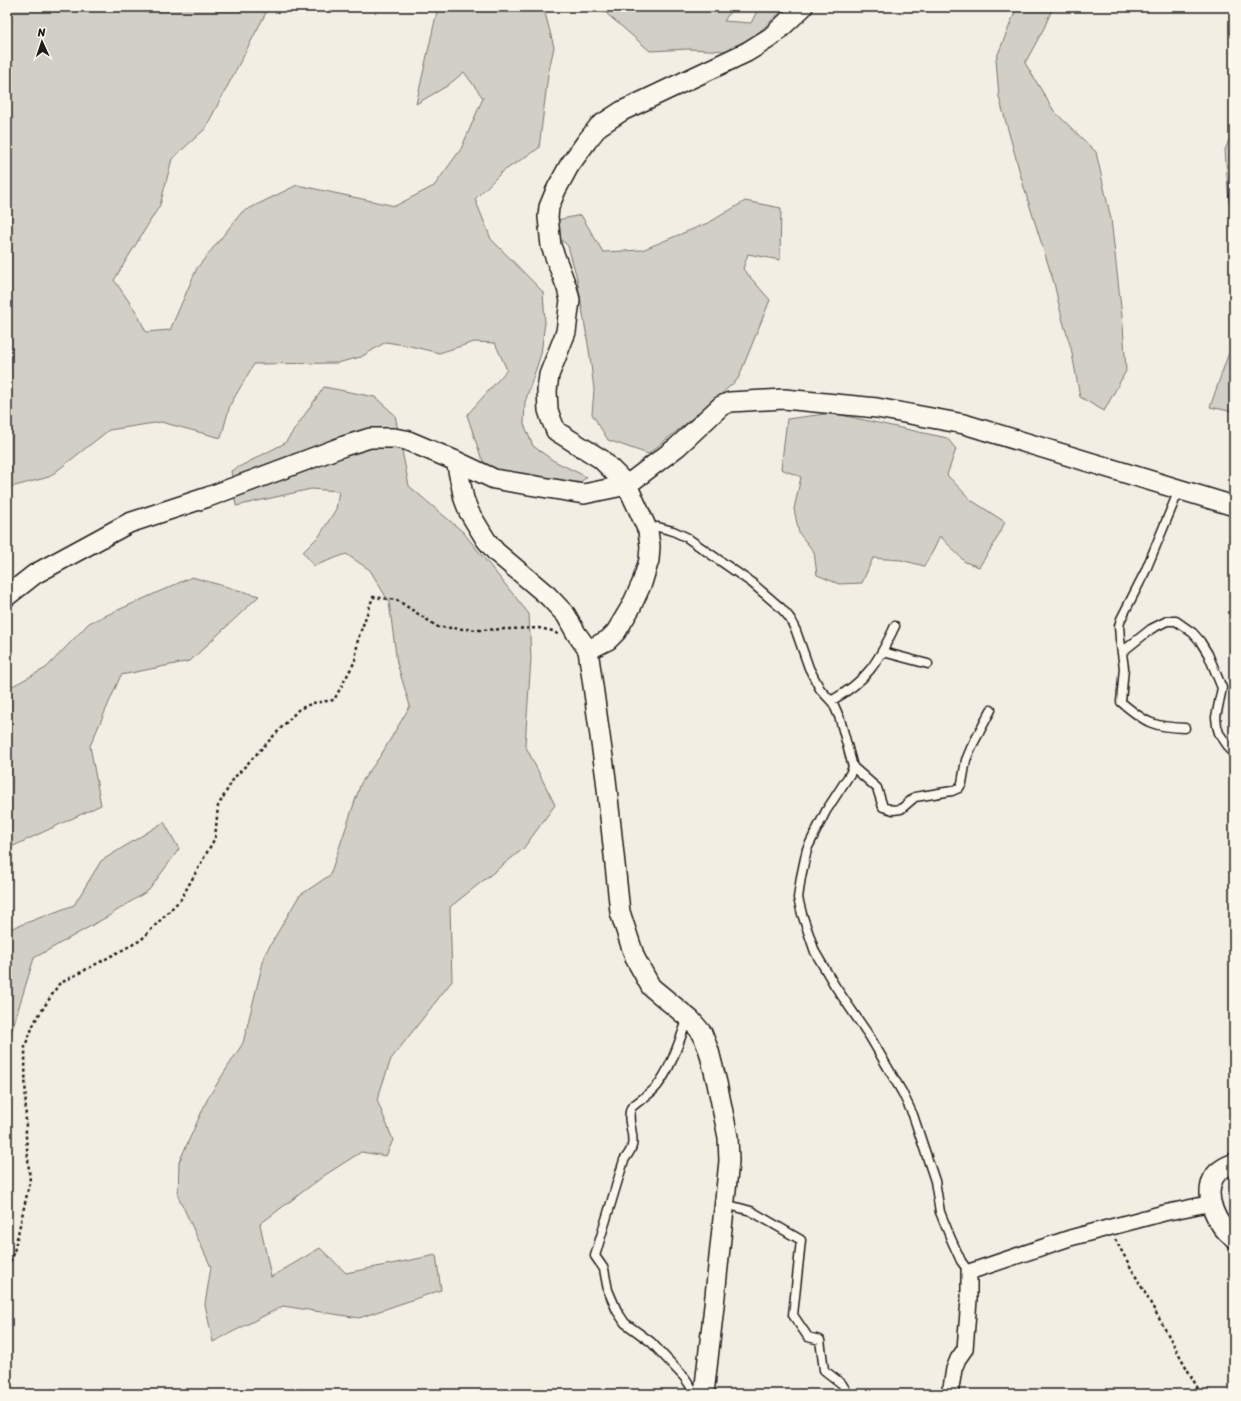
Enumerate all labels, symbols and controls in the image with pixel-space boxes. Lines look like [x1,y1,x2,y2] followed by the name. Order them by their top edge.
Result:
[22,22,62,62] north arrow
[36,23,46,42] text: N

